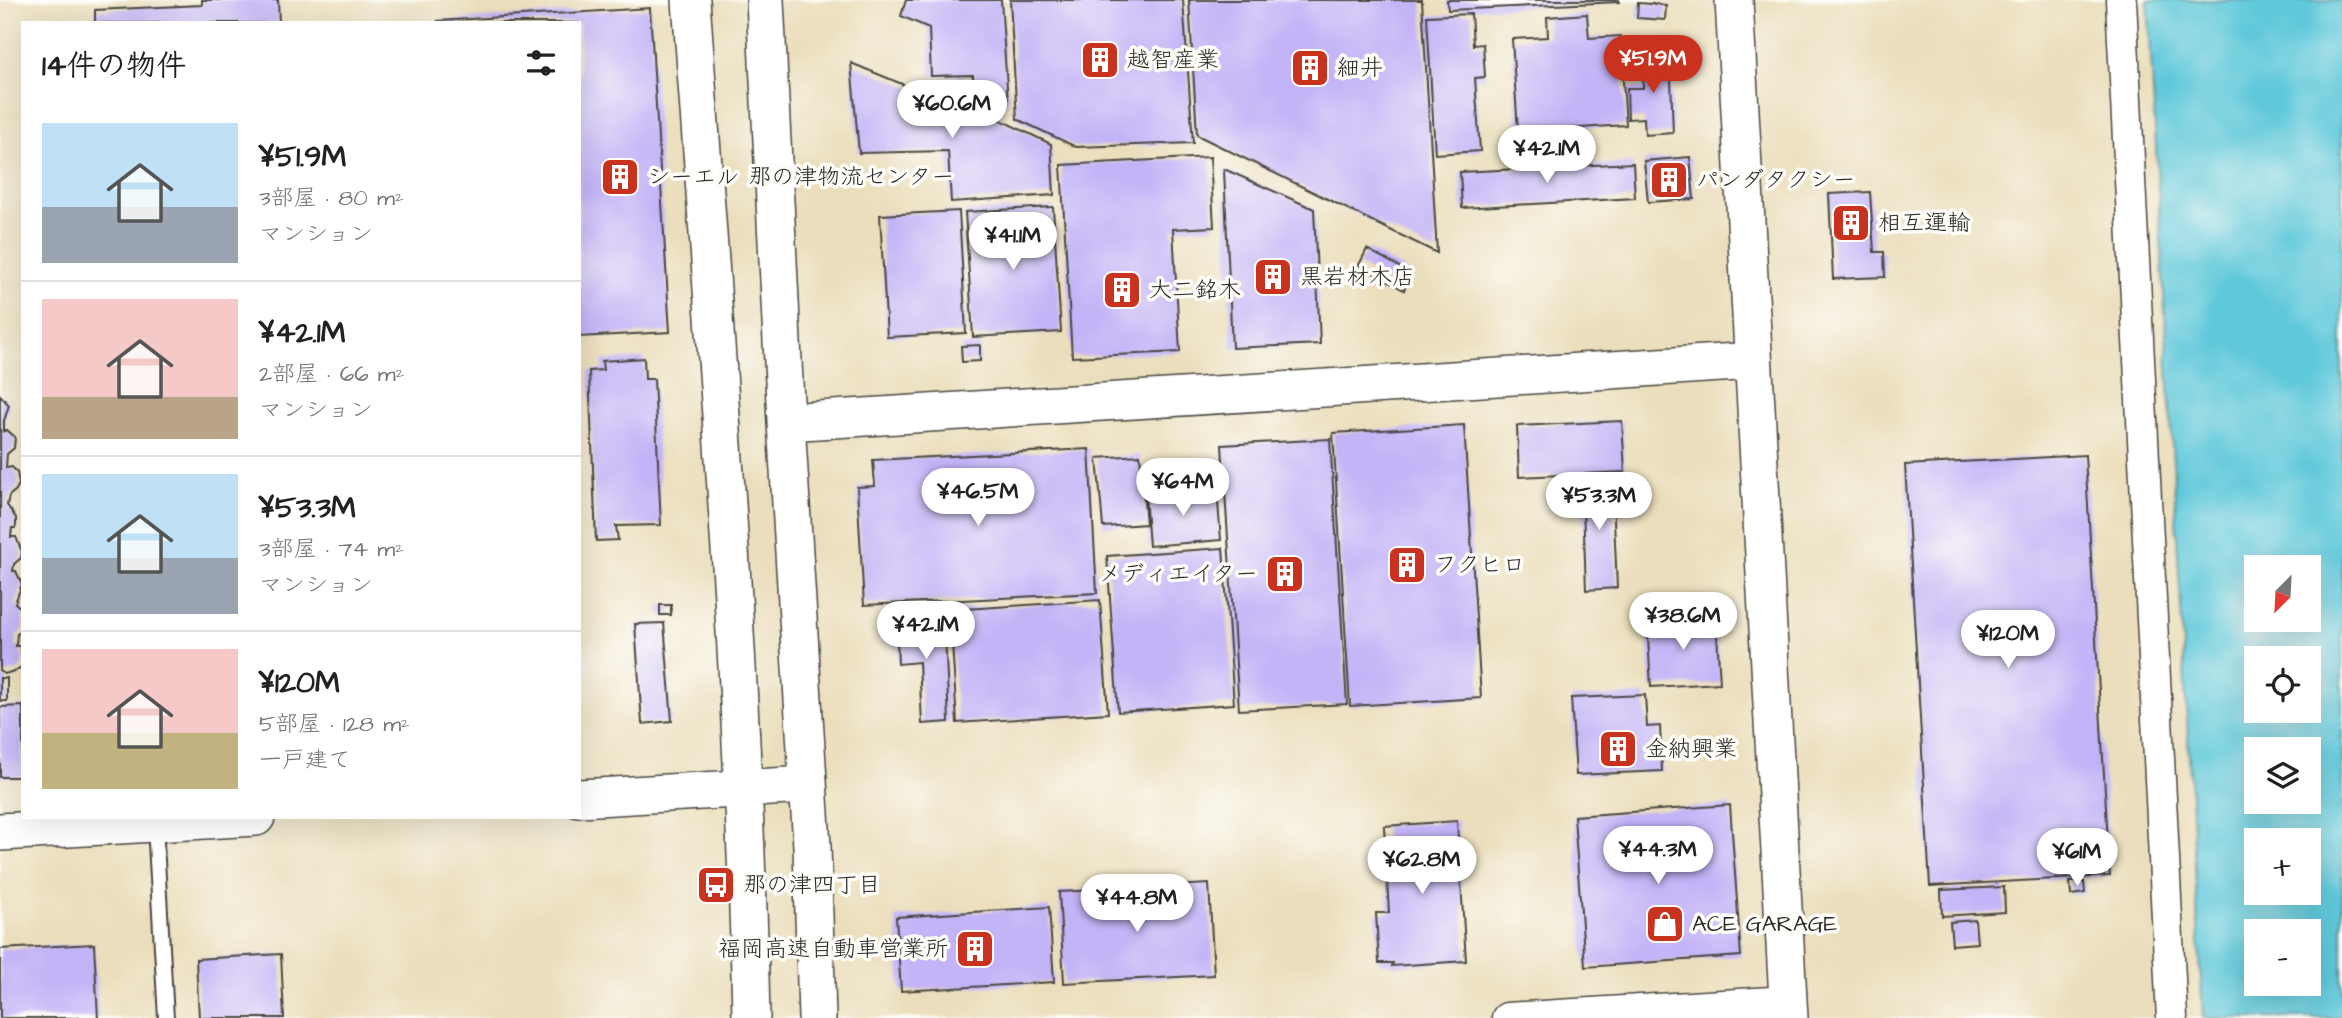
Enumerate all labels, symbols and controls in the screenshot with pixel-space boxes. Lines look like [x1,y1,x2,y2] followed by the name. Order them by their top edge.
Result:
[1596,36,1710,95] pin: ¥51.9M
[1079,39,1121,81] building icon: 越智産業
[1620,42,1686,74] text: ¥51.9M
[522,44,560,82] icon: filters
[1127,44,1219,76] place label: 越智産業
[42,45,186,87] text: 14件の物件
[1289,47,1331,89] building icon: 細井
[1337,52,1383,84] place label: 細井
[895,80,1009,140] pin: ¥60.6M
[913,87,991,119] text: ¥60.6M
[1490,125,1604,185] pin: ¥42.1M
[1514,132,1580,164] text: ¥42.1M
[259,136,346,178] text: ¥51.9M
[98,151,182,235] icon: home
[599,156,641,198] building icon: シーエル 那の津物流センター
[1648,159,1690,201] building icon: パンダタクシー
[647,161,954,193] place label: シーエル 那の津物流センター
[1696,164,1856,196] place label: パンダタクシー
[259,182,404,214] text: 3部屋 · 80 m²
[1830,202,1872,244] building icon: 相互運輸
[1878,207,1970,239] place label: 相互運輸
[956,212,1070,272] pin: ¥41.1M
[259,218,373,250] text: マンション
[985,219,1041,251] text: ¥41.1M
[1252,256,1294,298] building icon: 黒岩材木店
[1300,261,1415,293] place label: 黒岩材木店
[1101,269,1143,311] building icon: 大二銘木
[1149,274,1241,306] place label: 大二銘木
[259,312,345,354] text: ¥42.1M
[98,327,182,411] icon: home
[259,358,404,390] text: 2部屋 · 66 m²
[259,394,373,426] text: マンション
[1142,458,1224,518] pin: ¥64M
[1152,465,1214,497] text: ¥64M
[921,468,1035,528] pin: ¥46.5M
[1542,472,1656,532] pin: ¥53.3M
[938,475,1018,507] text: ¥46.5M
[1562,479,1636,511] text: ¥53.3M
[259,487,356,529] text: ¥53.3M
[98,502,182,586] icon: home
[259,533,404,565] text: 3部屋 · 74 m²
[1386,544,1428,586] building icon: フクヒロ
[1434,549,1526,581] place label: フクヒロ
[1264,553,1306,595] building icon: メディエイター
[2244,555,2320,632] north arrow
[2244,555,2321,996] map controls
[1098,558,1258,590] place label: メディエイター
[259,569,373,601] text: マンション
[1626,592,1740,652] pin: ¥38.6M
[1645,599,1721,631] text: ¥38.6M
[869,602,983,661] pin: ¥42.1M
[893,608,959,640] text: ¥42.1M
[1959,610,2057,670] pin: ¥120M
[1977,617,2039,649] text: ¥120M
[2244,646,2321,723] button: locate
[259,662,340,704] text: ¥120M
[98,677,182,761] icon: home
[259,708,410,740] text: 5部屋 · 128 m²
[1597,728,1639,770] building icon: 金納興業
[1645,733,1737,765] place label: 金納興業
[2244,737,2321,814] button: layers
[259,744,351,776] text: 一戸建て
[1601,826,1715,886] pin: ¥44.3M
[2036,828,2118,888] pin: ¥61M
[2244,828,2321,905] button: +
[1619,833,1697,865] text: ¥44.3M
[2053,835,2101,867] text: ¥61M
[1365,836,1479,896] pin: ¥62.8M
[1383,843,1461,875] text: ¥62.8M
[695,864,737,906] bus stop icon: 那の津四丁目
[743,869,881,901] place label: 那の津四丁目
[1080,874,1194,934] pin: ¥44.8M
[1097,881,1177,913] text: ¥44.8M
[1644,903,1686,945] shop icon: ACE GARAGE
[1692,908,1838,940] place label: ACE GARAGE
[2244,919,2321,996] button: −
[954,928,996,970] building icon: 福岡高速自動車営業所
[718,933,948,965] place label: 福岡高速自動車営業所

